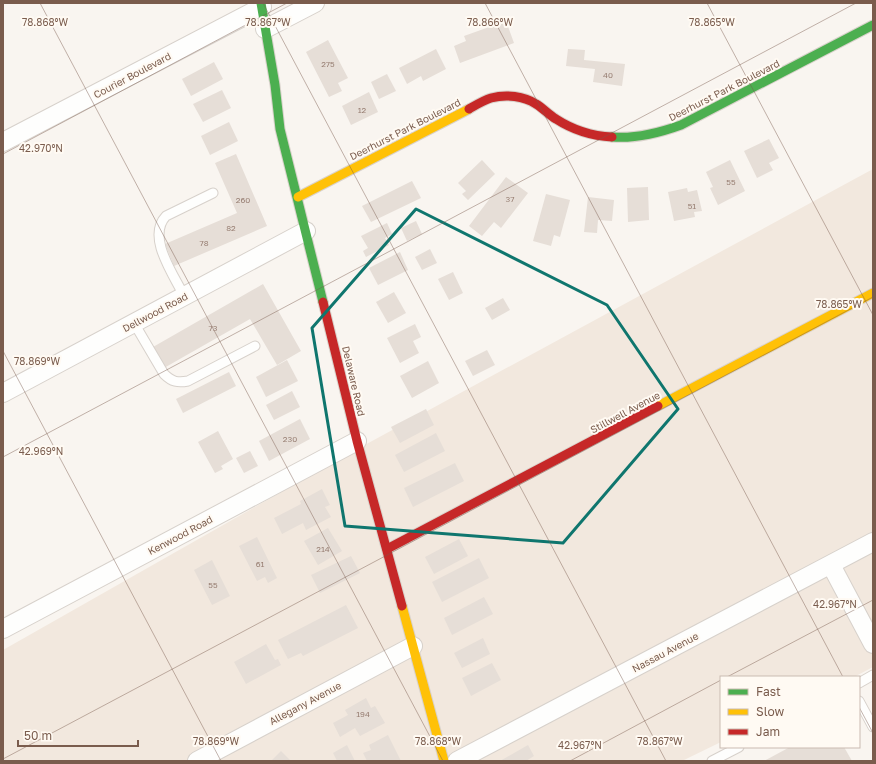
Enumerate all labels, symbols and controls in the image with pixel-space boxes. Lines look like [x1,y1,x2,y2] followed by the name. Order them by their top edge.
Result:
[22,16,68,28] text: 78.868°W
[245,16,291,28] text: 78.867°W
[467,16,513,28] text: 78.866°W
[689,16,735,28] text: 78.865°W
[91,50,173,100] street label: Courier Boulevard
[667,57,781,123] street label: Deerhurst Park Boulevard
[321,59,335,69] house number: 275
[603,70,613,80] house number: 40
[348,96,462,162] street label: Deerhurst Park Boulevard
[358,105,367,115] house number: 12
[19,142,63,154] text: 42.970°N
[726,177,736,187] house number: 55
[506,194,514,204] house number: 37
[236,195,250,205] house number: 260
[688,201,696,211] house number: 51
[226,223,236,233] house number: 82
[199,238,209,248] house number: 78
[120,290,190,334] street label: Dellwood Road
[816,298,862,310] text: 78.865°W
[209,323,218,333] house number: 73
[340,345,368,417] street label: Delaware Road
[14,355,60,367] text: 78.869°W
[588,388,662,435] street label: Stillwell Avenue
[283,434,297,444] house number: 230
[19,445,63,457] text: 42.969°N
[146,513,214,557] street label: Kenwood Road
[316,544,330,554] house number: 214
[256,559,264,569] house number: 61
[208,580,218,590] house number: 55
[813,598,857,610] text: 42.967°N
[630,629,700,675] street label: Nassau Avenue
[720,676,860,748] legend
[267,679,343,727] street label: Allegany Avenue
[756,684,781,699] text: Fast
[756,704,784,719] text: Slow
[356,709,370,719] house number: 194
[18,722,138,748] scale bar
[756,724,780,739] text: Jam
[24,728,52,743] text: 50 m
[193,735,239,747] text: 78.869°W
[415,735,461,747] text: 78.868°W
[637,735,683,747] text: 78.867°W
[558,739,602,751] text: 42.967°N

